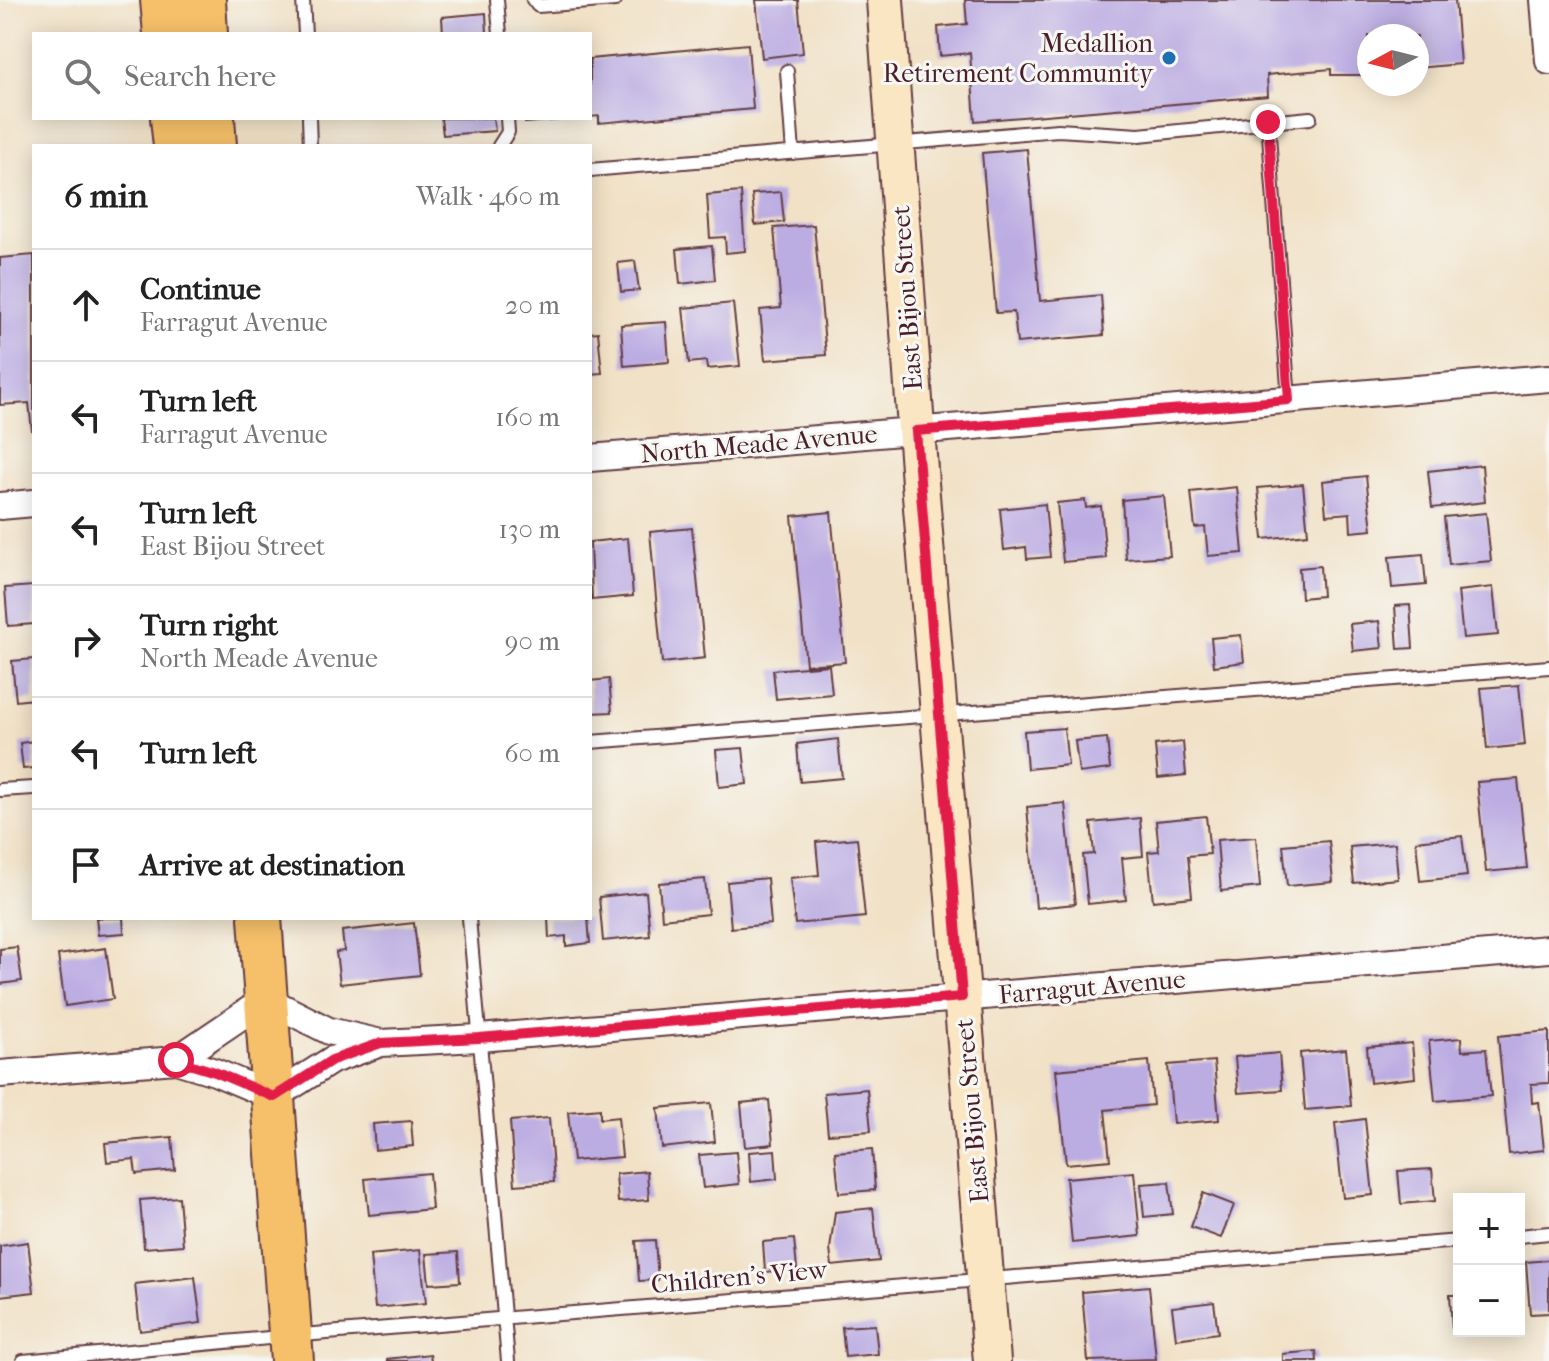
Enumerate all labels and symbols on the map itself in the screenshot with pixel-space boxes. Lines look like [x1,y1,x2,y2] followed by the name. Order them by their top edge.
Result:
[1357,24,1429,96] north arrow
[883,28,1154,89] place label: Medallion Retirement Community
[1160,49,1178,67] marker: Medallion Retirement Community
[1250,104,1286,140] route end
[885,204,929,391] street label: East Bijou Street
[639,418,879,470] street label: North Meade Avenue
[997,963,1187,1011] street label: Farragut Avenue
[948,1017,996,1205] street label: East Bijou Street
[158,1042,194,1078] route start
[650,1254,829,1300] street label: Children's View

